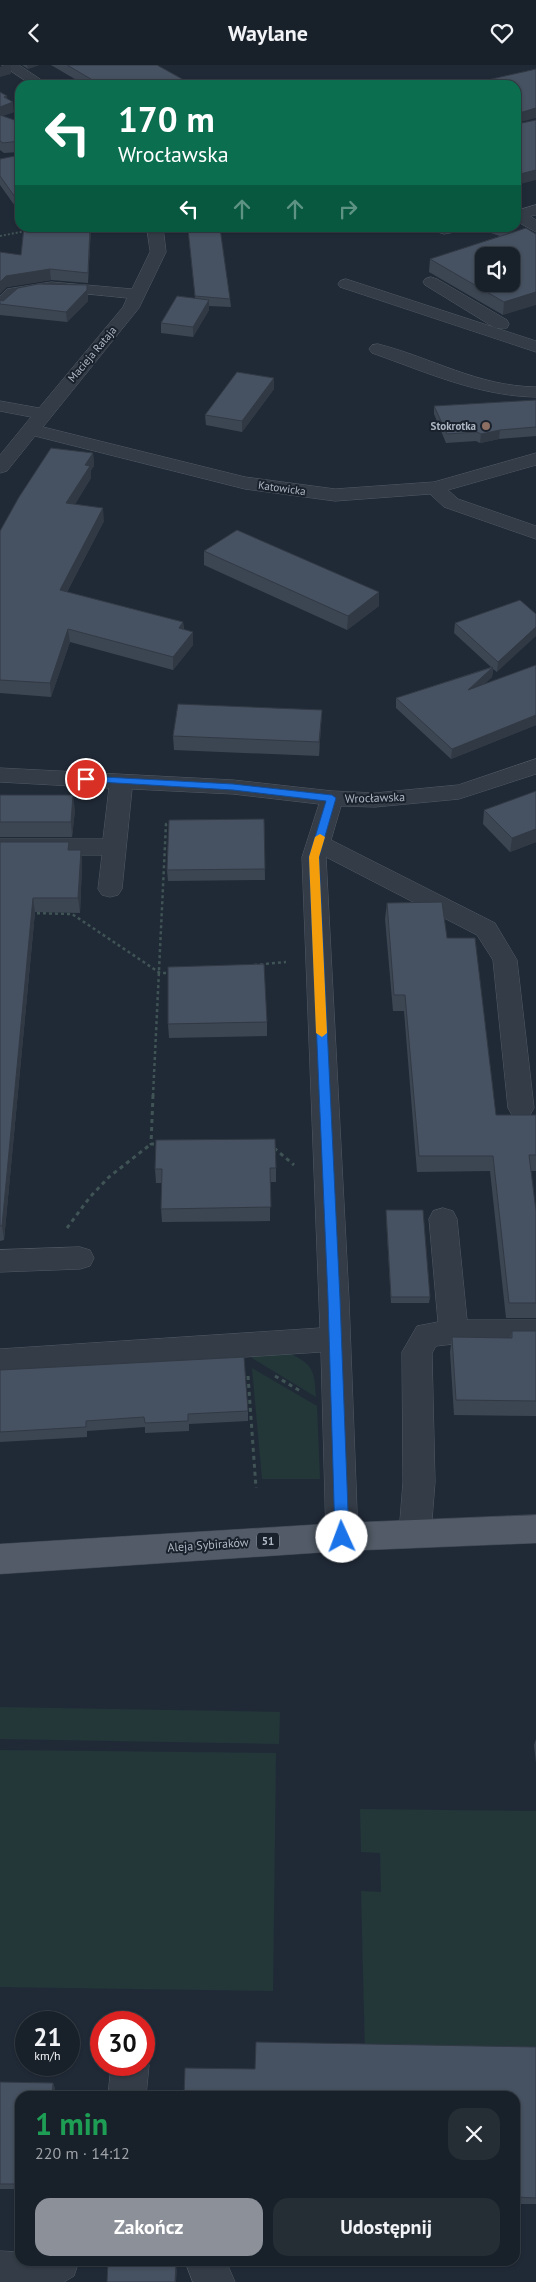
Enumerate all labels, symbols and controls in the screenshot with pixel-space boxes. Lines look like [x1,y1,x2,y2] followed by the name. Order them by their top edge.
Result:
[20,19,48,47] icon: back
[228,19,308,47] text: Waylane
[488,19,516,47] icon: heart
[118,96,215,142] text: 170 m
[35,100,100,165] icon: left
[118,140,229,168] text: Wrocławska
[175,195,203,223] icon: left
[228,195,256,223] icon: ahead
[281,195,309,223] icon: ahead
[334,195,362,223] icon: right
[475,247,520,292] map controls
[475,247,520,292] button: sound
[65,323,119,385] street label: Macieja Rataja
[431,419,476,433] place label: Stokrotka
[480,420,492,432] marker: Stokrotka
[257,478,307,498] street label: Katowicka
[65,758,107,800] pin
[72,765,100,793] icon: arrive
[345,789,405,806] street label: Wrocławska
[315,1510,367,1562] position arrow
[257,1533,279,1549] road number: 51
[167,1534,249,1555] street label: Aleja Sybiraków
[90,2011,155,2076] speed limit sign: 30
[33,2021,62,2053] text: 21
[34,2048,61,2063] text: km/h
[35,2104,108,2143] text: 1 min
[448,2108,500,2160] button: close
[35,2143,130,2163] text: 220 m · 14:12
[35,2198,263,2256] button: Zakończ
[273,2198,500,2256] button: Udostępnij

